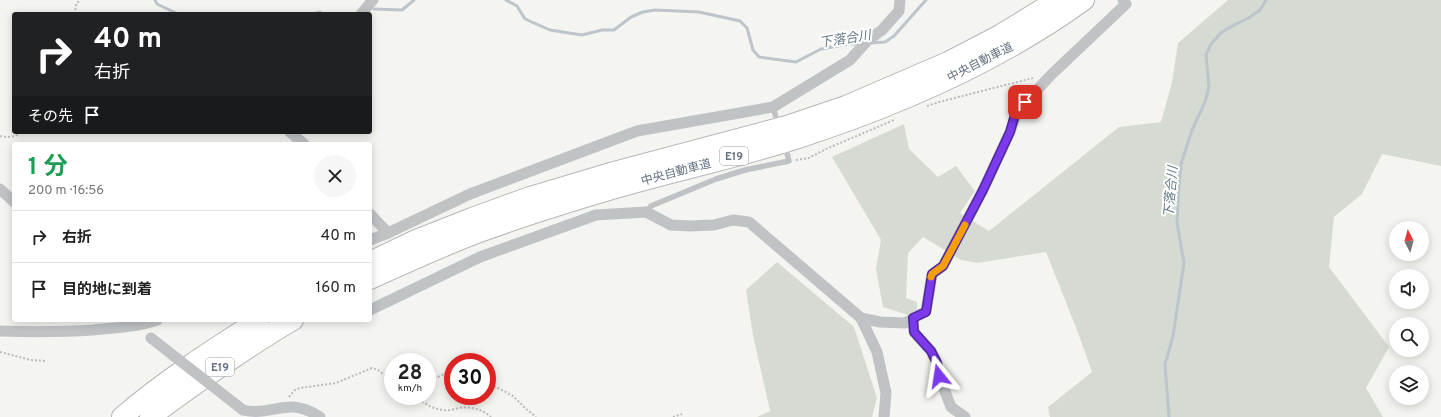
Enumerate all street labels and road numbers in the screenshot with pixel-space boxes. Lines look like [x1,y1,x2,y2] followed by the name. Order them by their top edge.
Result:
[945,39,1016,86] street label: 中央自動車道
[720,147,748,165] road number: E19
[639,156,713,190] street label: 中央自動車道
[206,358,234,376] road number: E19

